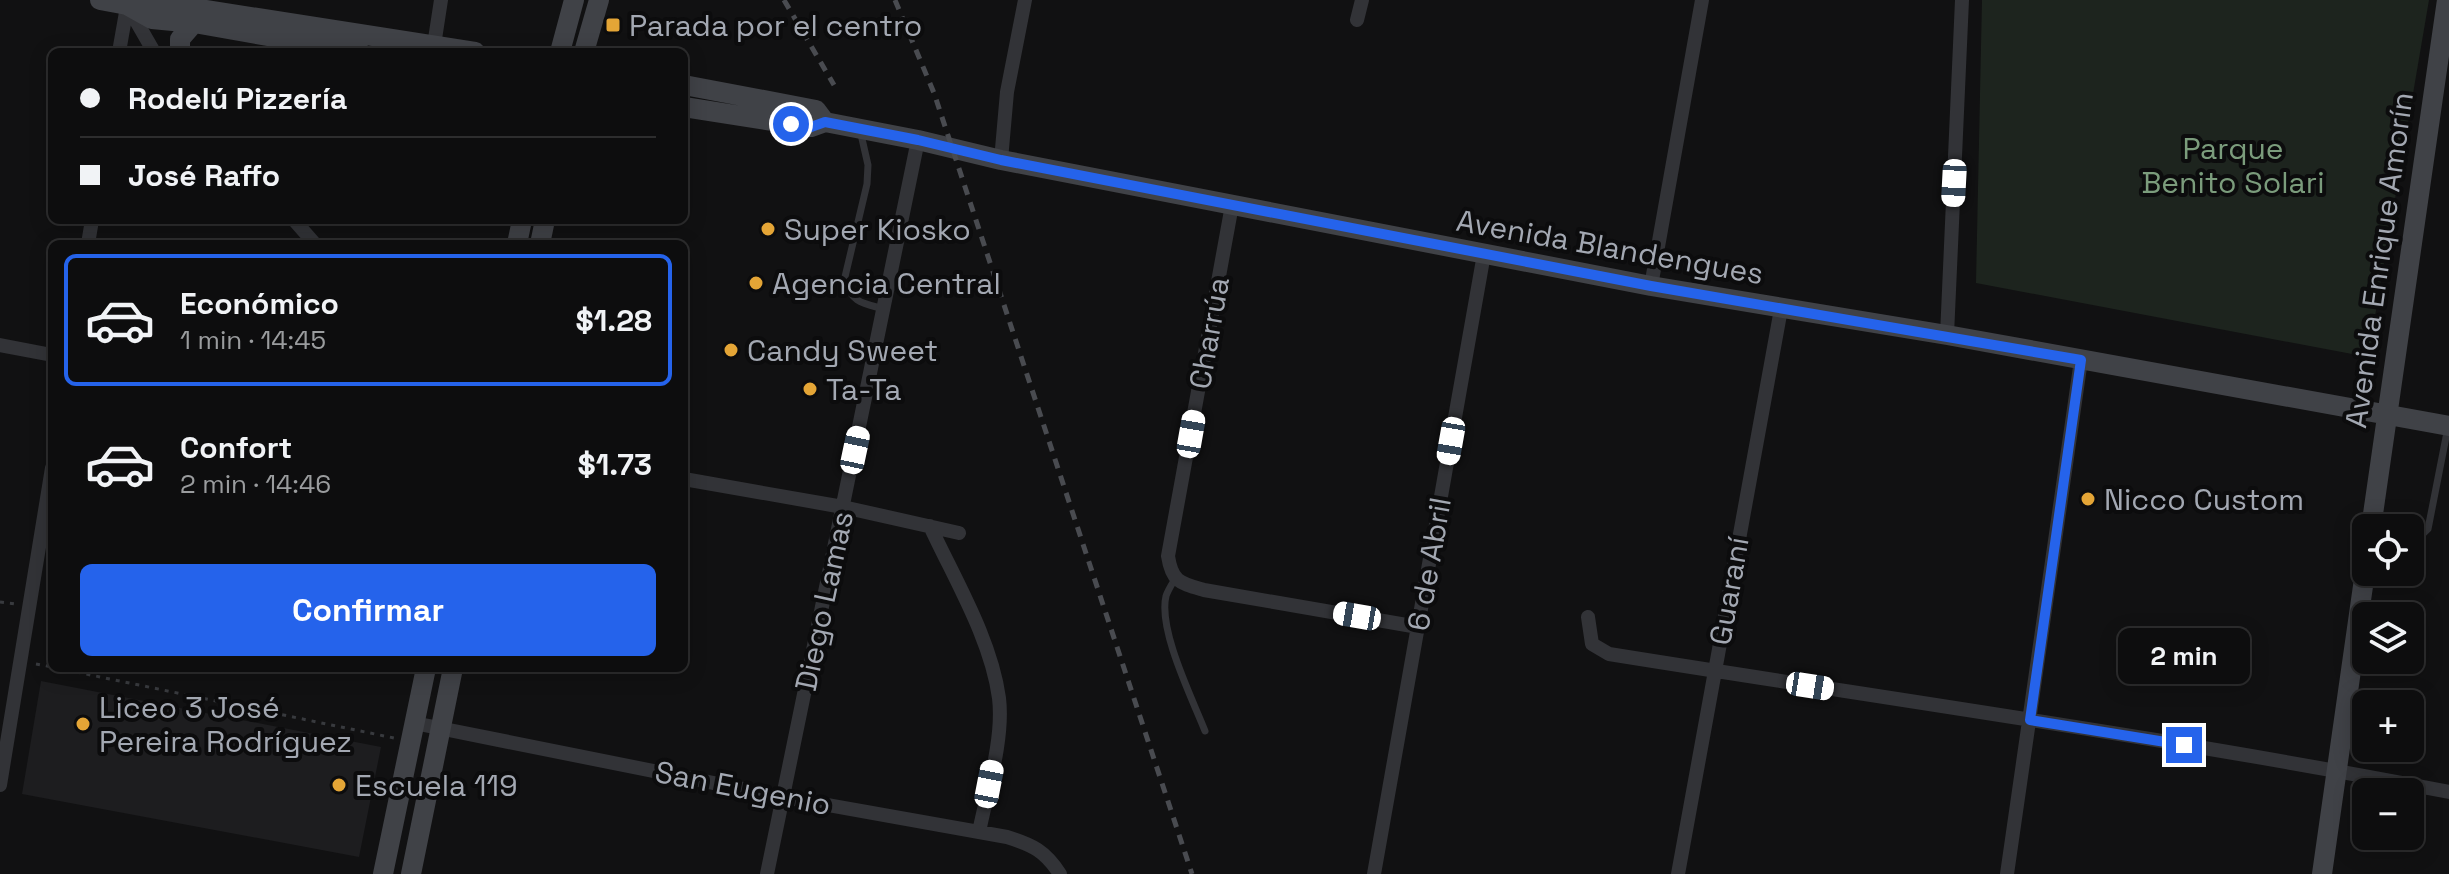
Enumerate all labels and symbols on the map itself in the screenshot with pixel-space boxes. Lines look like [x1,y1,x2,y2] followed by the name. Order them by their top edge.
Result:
[629,6,922,45] place label: Parada por el centro
[604,16,622,34] marker: Parada por el centro
[2336,90,2422,430] street label: Avenida Enrique Amorín
[773,106,809,142] route start
[2141,129,2325,202] park label: Parque Benito Solari
[1941,158,1967,208] car
[1453,201,1767,293] street label: Avenida Blandengues
[784,210,971,249] place label: Super Kiosko
[759,220,777,238] marker: Super Kiosko
[772,264,1001,303] place label: Agencia Central
[747,274,765,292] marker: Agencia Central
[1180,274,1238,392] street label: Charrúa
[747,331,938,370] place label: Candy Sweet
[722,341,740,359] marker: Candy Sweet
[826,370,901,409] place label: Ta-Ta
[801,380,819,398] marker: Ta-Ta
[1175,408,1207,460] car
[1435,415,1467,467] car
[838,424,872,476] car
[2104,480,2304,519] place label: Nicco Custom
[2079,490,2097,508] marker: Nicco Custom
[1398,494,1460,634] street label: 6 de Abril
[786,507,862,695] street label: Diego Lamas
[1700,533,1758,648] street label: Guaraní
[1331,600,1383,632] car
[2118,629,2250,685] callout: 2 min
[1784,670,1836,702] car
[99,688,352,761] place label: Liceo 3 José Pereira Rodríguez
[74,715,92,733] marker: Liceo 3 José Pereira Rodríguez
[2166,727,2202,763] route end
[652,752,834,824] street label: San Eugenio
[973,758,1005,810] car
[355,766,518,805] place label: Escuela 119
[330,776,348,794] marker: Escuela 119

